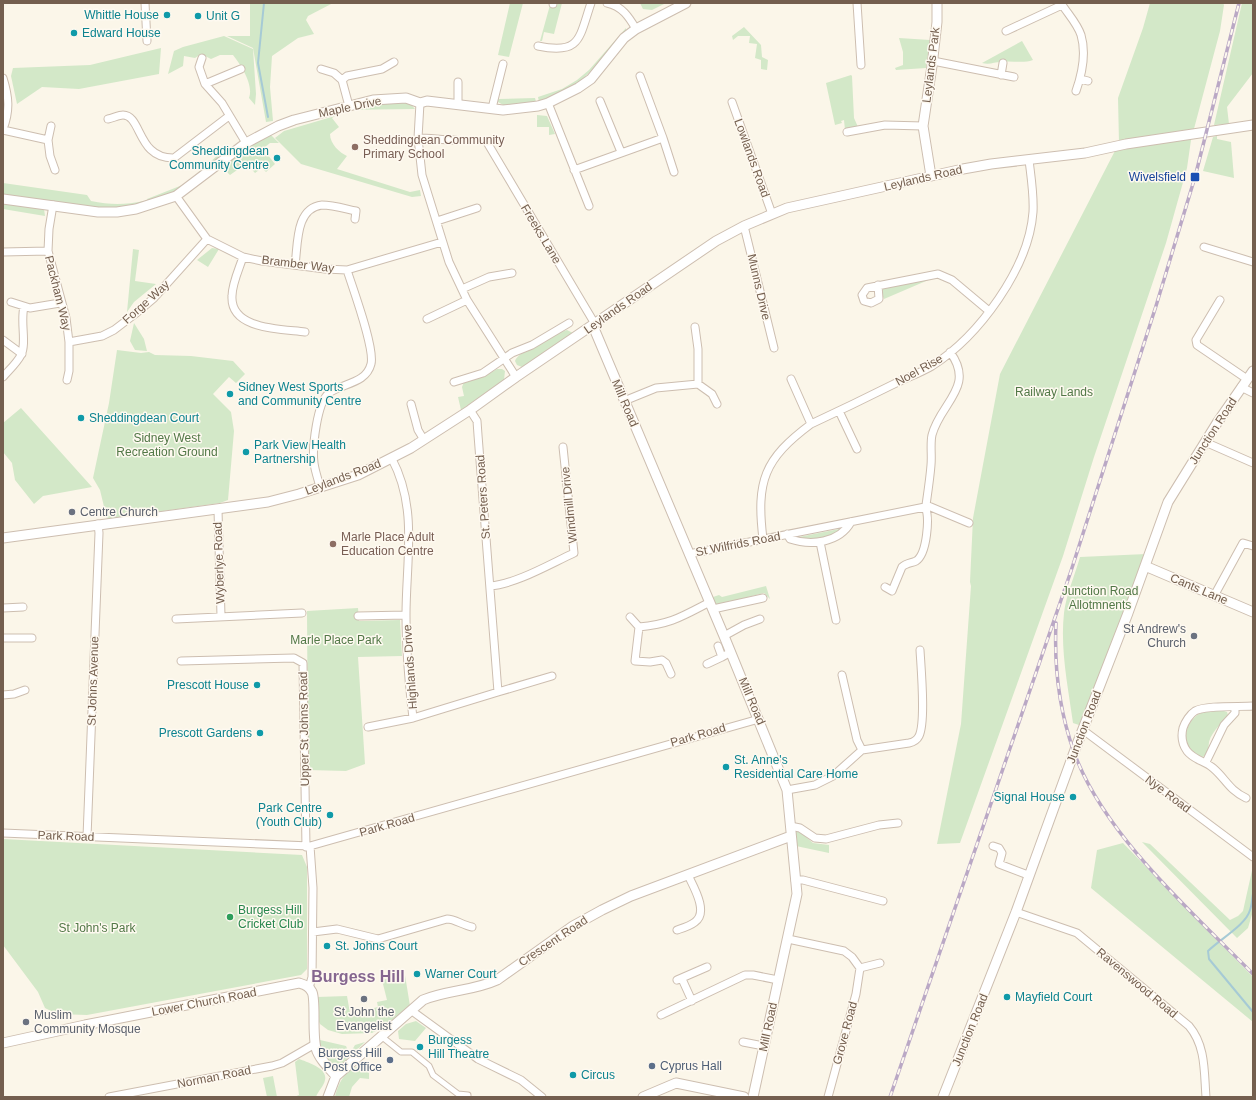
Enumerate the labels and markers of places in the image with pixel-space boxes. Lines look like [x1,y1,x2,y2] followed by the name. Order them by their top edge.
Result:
[84,8,159,22] place label: Whittle House
[206,9,240,23] place label: Unit G
[162,10,172,20] marker: Whittle House
[193,11,203,21] marker: Unit G
[82,26,161,40] place label: Edward House
[69,28,79,38] marker: Edward House
[363,133,504,161] place label: Sheddingdean Community Primary School
[350,142,360,152] marker: Sheddingdean Community Primary School
[169,144,269,172] place label: Sheddingdean Community Centre
[272,153,282,163] marker: Sheddingdean Community Centre
[1129,170,1186,184] place label: Wivelsfield
[1189,171,1201,183] marker: Wivelsfield
[238,380,362,408] place label: Sidney West Sports and Community Centre
[225,389,235,399] marker: Sidney West Sports and Community Centre
[89,411,200,425] place label: Sheddingdean Court
[76,413,86,423] marker: Sheddingdean Court
[254,438,346,466] place label: Park View Health Partnership
[241,447,251,457] marker: Park View Health Partnership
[80,505,158,519] place label: Centre Church
[67,507,77,517] marker: Centre Church
[341,530,435,558] place label: Marle Place Adult Education Centre
[328,539,338,549] marker: Marle Place Adult Education Centre
[1123,622,1186,650] place label: St Andrew's Church
[1189,631,1199,641] marker: St Andrew's Church
[167,678,249,692] place label: Prescott House
[252,680,262,690] marker: Prescott House
[159,726,252,740] place label: Prescott Gardens
[255,728,265,738] marker: Prescott Gardens
[734,753,858,781] place label: St. Anne's Residential Care Home
[721,762,731,772] marker: St. Anne's Residential Care Home
[994,790,1065,804] place label: Signal House
[1068,792,1078,802] marker: Signal House
[256,801,322,829] place label: Park Centre (Youth Club)
[325,810,335,820] marker: Park Centre (Youth Club)
[238,903,304,931] place label: Burgess Hill Cricket Club
[225,912,235,922] marker: Burgess Hill Cricket Club
[335,939,418,953] place label: St. Johns Court
[322,941,332,951] marker: St. Johns Court
[425,967,497,981] place label: Warner Court
[412,969,422,979] marker: Warner Court
[1015,990,1093,1004] place label: Mayfield Court
[1002,992,1012,1002] marker: Mayfield Court
[359,994,369,1004] marker: St John the Evangelist
[334,1005,395,1033] place label: St John the Evangelist
[34,1008,141,1036] place label: Muslim Community Mosque
[21,1017,31,1027] marker: Muslim Community Mosque
[428,1033,489,1061] place label: Burgess Hill Theatre
[415,1042,425,1052] marker: Burgess Hill Theatre
[318,1046,382,1074] place label: Burgess Hill Post Office
[385,1055,395,1065] marker: Burgess Hill Post Office
[660,1059,722,1073] place label: Cyprus Hall
[647,1061,657,1071] marker: Cyprus Hall
[581,1068,615,1082] place label: Circus
[568,1070,578,1080] marker: Circus

